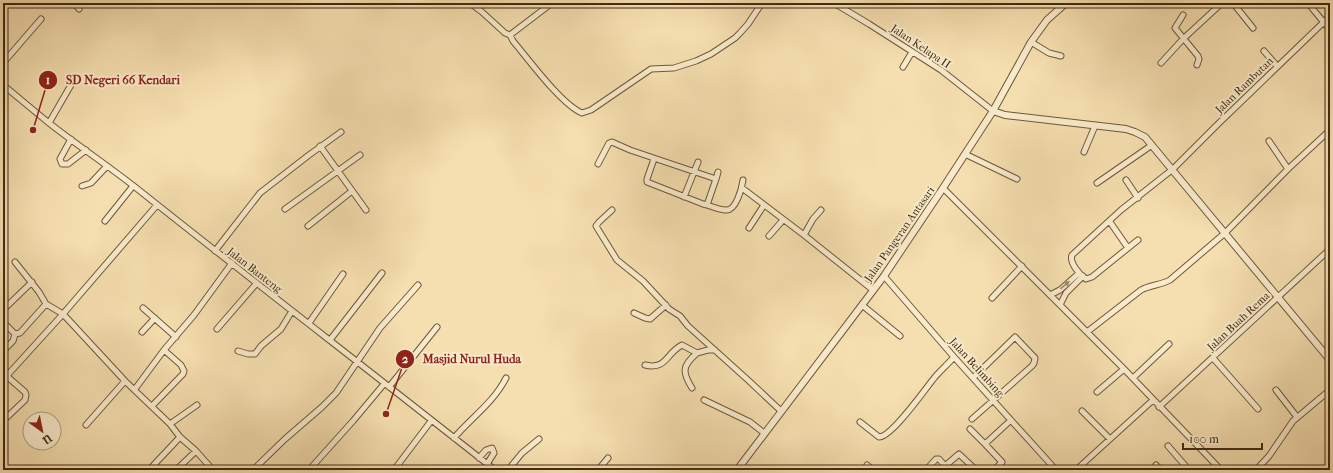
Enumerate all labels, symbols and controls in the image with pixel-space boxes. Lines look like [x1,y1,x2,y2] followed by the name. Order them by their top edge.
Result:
[888,21,954,72] street label: Jalan Kelapa II
[1212,54,1276,117] street label: Jalan Rambutan
[38,68,188,92] callout: SD Negeri 66 Kendari
[46,73,50,87] text: 1
[66,73,180,88] text: SD Negeri 66 Kendari
[861,184,938,285] street label: Jalan Pangeran Antasari
[224,244,285,296] street label: Jalan Banteng
[1060,281,1071,290] one-way arrow
[1204,289,1273,354] street label: Jalan Buah Rema
[946,334,1007,400] street label: Jalan Belimbing
[395,347,530,371] callout: Masjid Nurul Huda
[402,352,409,366] text: 2
[422,352,522,366] text: Masjid Nurul Huda
[22,411,62,451] north arrow
[1183,425,1262,451] scale bar
[40,431,55,447] text: U
[1189,432,1219,446] text: 100 m

